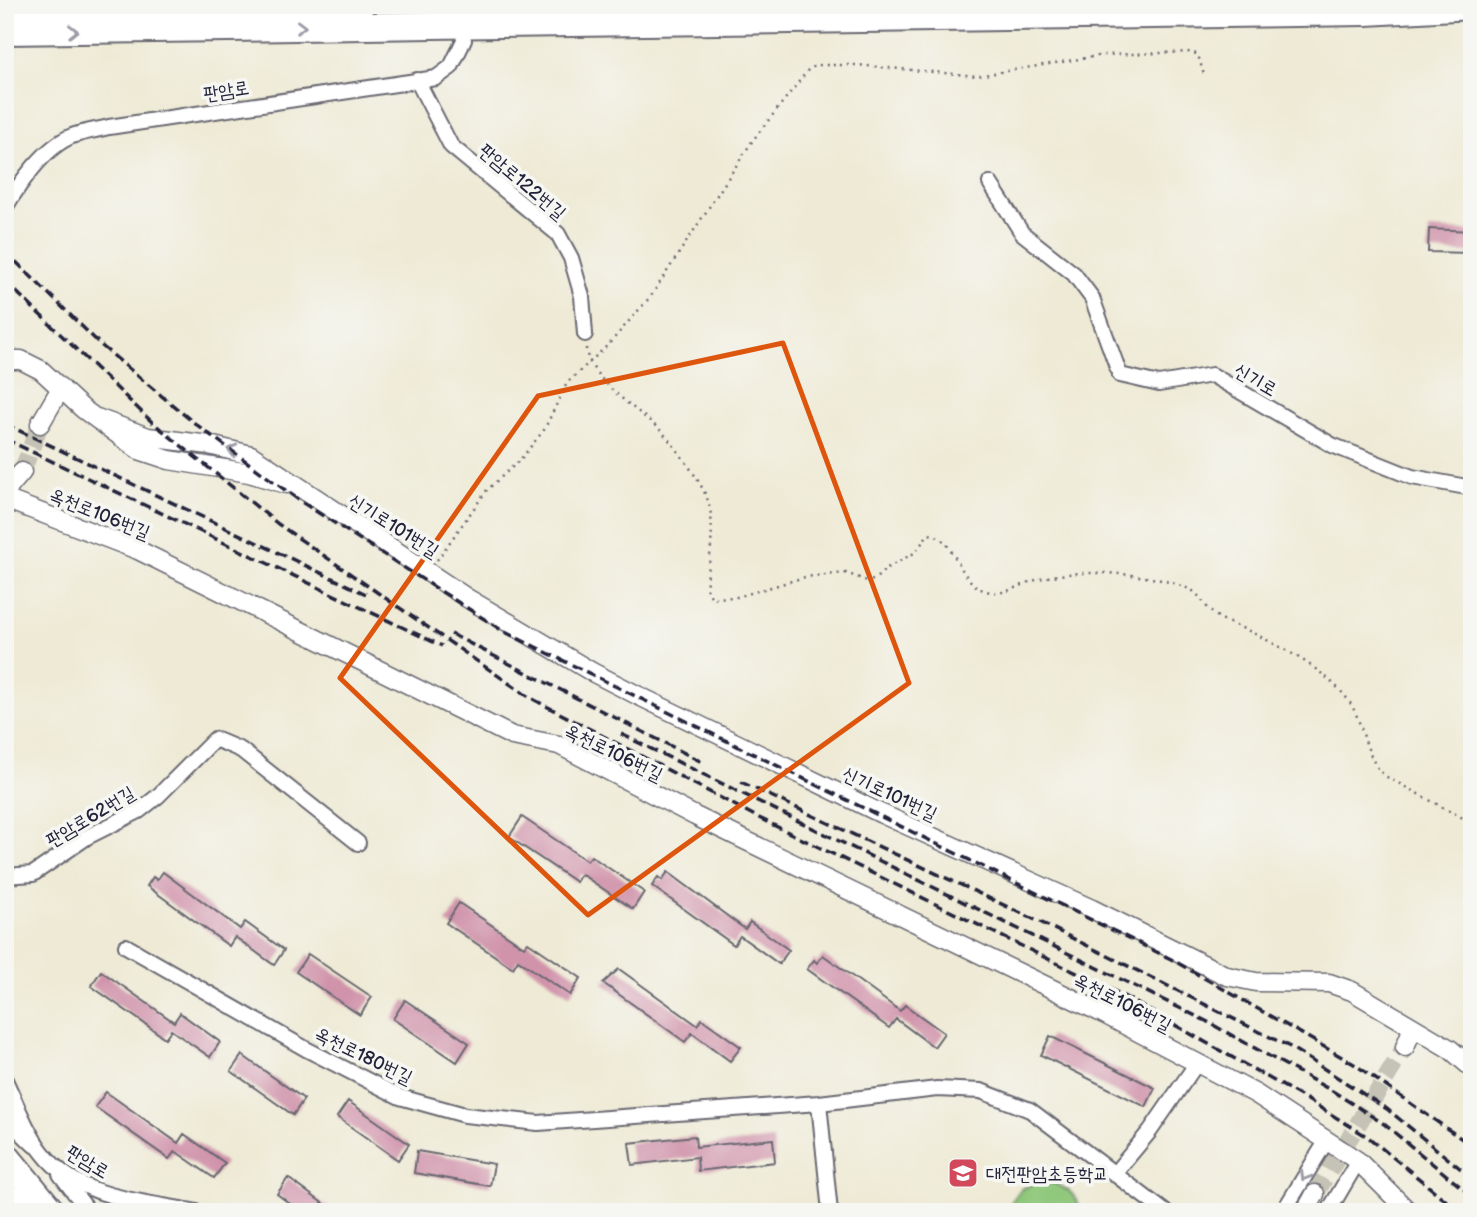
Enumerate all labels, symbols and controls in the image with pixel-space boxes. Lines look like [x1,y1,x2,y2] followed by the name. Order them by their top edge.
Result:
[296,20,307,35] one-way arrow
[68,23,79,38] one-way arrow
[202,77,251,106] street label: 판암로
[474,139,570,225] street label: 판암로122번길
[1230,359,1281,402] street label: 신기로
[226,444,238,458] one-way arrow
[46,484,153,545] street label: 옥천로106번길
[344,489,443,563] street label: 신기로101번길
[560,720,666,787] street label: 옥천로106번길
[838,762,941,826] street label: 신기로101번길
[42,782,139,853] street label: 판암로62번길
[1070,969,1175,1038] street label: 옥천로106번길
[311,1023,416,1090] street label: 옥천로180번길
[62,1141,113,1184] street label: 판암로
[946,1156,980,1190] school or university icon: 대전판암초등학교
[986,1163,1108,1186] place label: 대전판암초등학교
[1300,1168,1313,1181] one-way arrow

